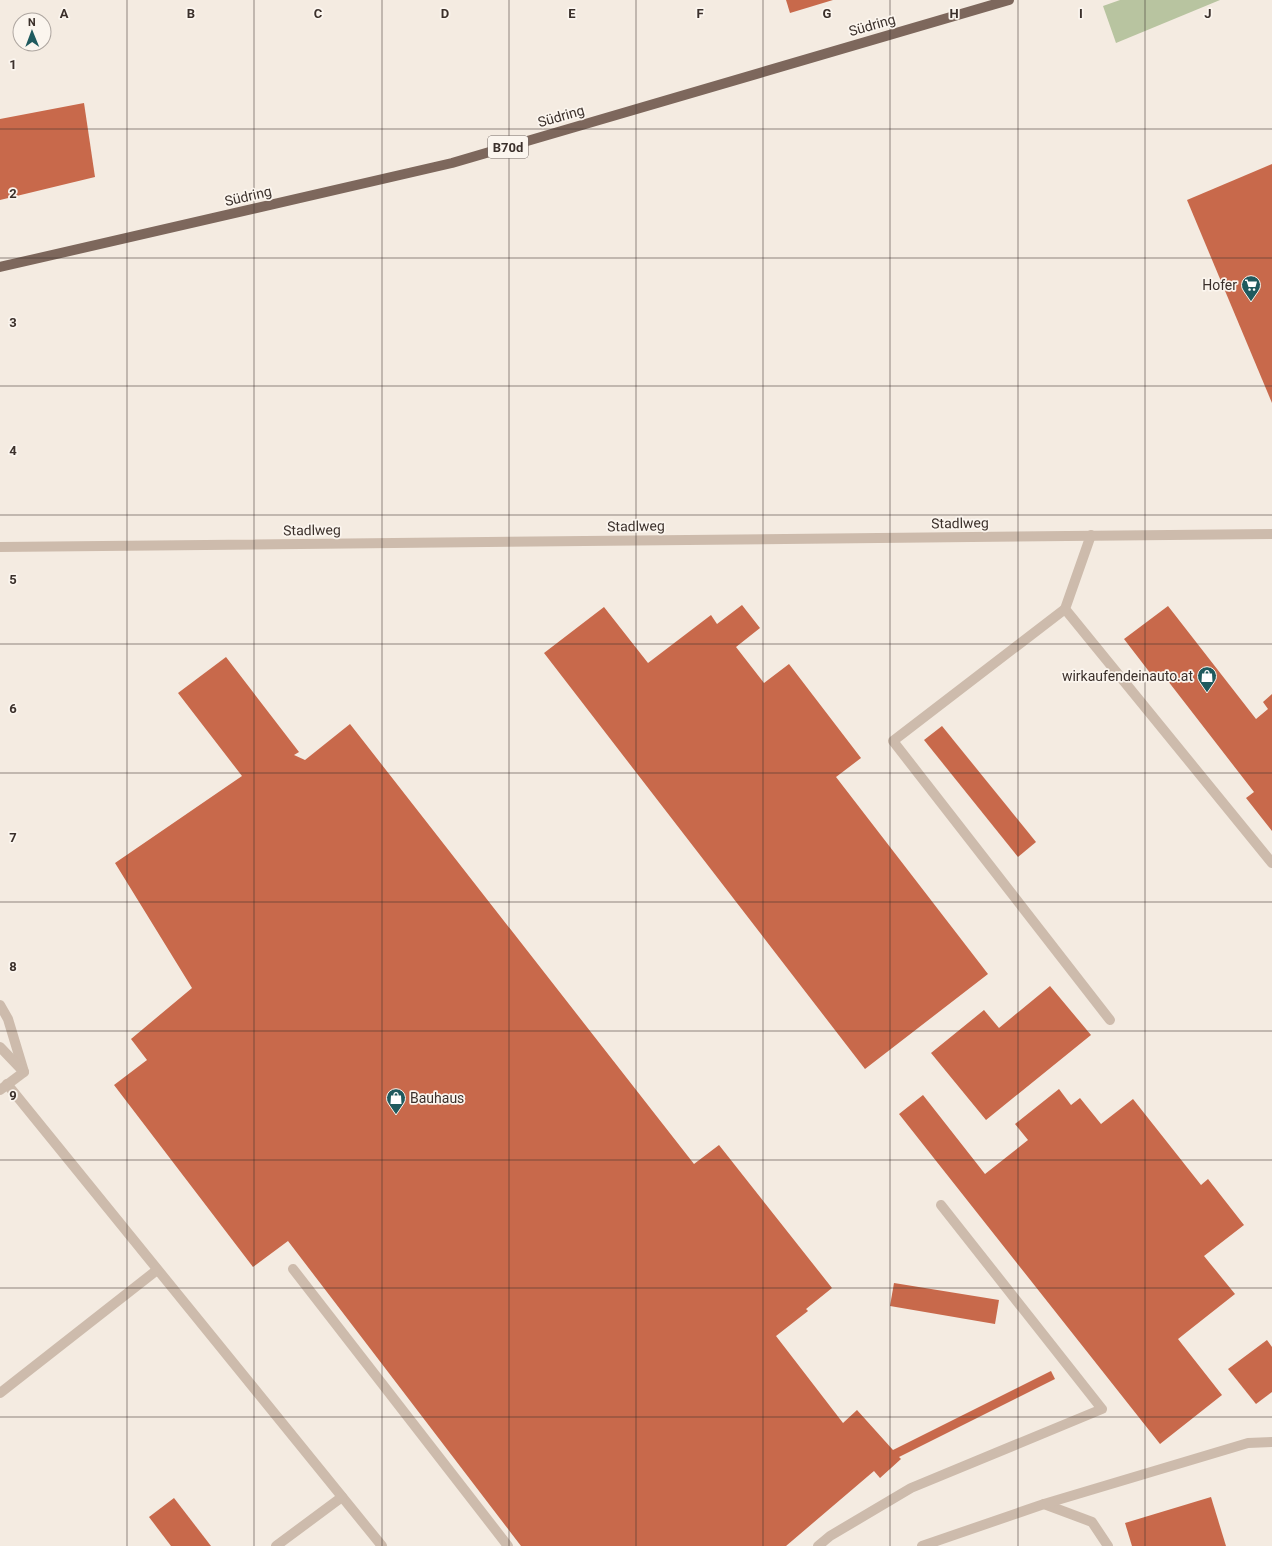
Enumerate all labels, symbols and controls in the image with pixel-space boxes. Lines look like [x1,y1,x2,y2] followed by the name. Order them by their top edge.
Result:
[60,6,69,21] text: A
[187,6,195,21] text: B
[314,6,323,21] text: C
[441,6,449,21] text: D
[568,6,576,21] text: E
[696,6,704,21] text: F
[823,6,832,21] text: G
[949,6,959,21] text: H
[1079,6,1083,21] text: I
[1204,6,1212,21] text: J
[847,11,897,39] street label: Südring
[12,12,52,52] north arrow
[28,16,36,29] text: N
[9,57,17,72] text: 1
[536,102,586,130] street label: Südring
[488,136,528,158] road number: B70d
[223,183,273,209] street label: Südring
[9,186,17,201] text: 2
[1240,274,1262,302] supermarket icon: Hofer
[1202,277,1237,293] place label: Hofer
[9,315,17,330] text: 3
[9,443,17,458] text: 4
[931,514,989,532] street label: Stadlweg
[607,517,665,535] street label: Stadlweg
[283,521,341,539] street label: Stadlweg
[9,572,17,587] text: 5
[1196,665,1218,693] shop icon: wirkaufendeinauto.at
[1062,668,1193,684] place label: wirkaufendeinauto.at
[9,701,17,716] text: 6
[9,830,17,845] text: 7
[9,959,17,974] text: 8
[385,1087,407,1115] shop icon: Bauhaus
[9,1088,17,1103] text: 9
[410,1090,464,1106] place label: Bauhaus

